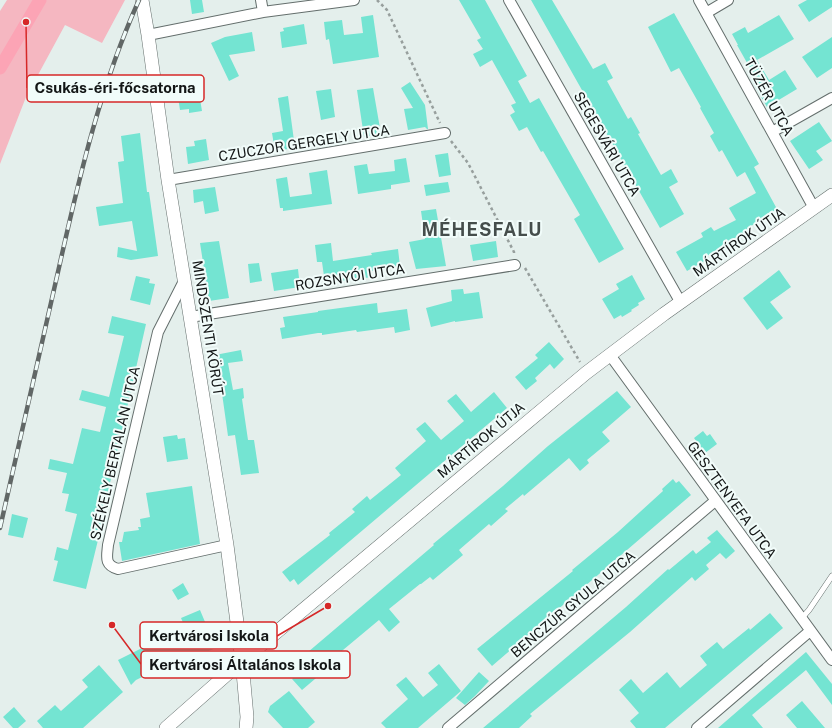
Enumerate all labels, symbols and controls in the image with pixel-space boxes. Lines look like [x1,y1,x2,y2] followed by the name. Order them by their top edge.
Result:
[741,54,799,139] street label: TÜZÉR UTCA
[27,75,204,102] callout: Csukás-éri-főcsatorna
[34,79,196,96] text: Csukás-éri-főcsatorna
[571,88,644,199] street label: SEGESVÁRI UTCA
[217,122,391,164] street label: CZUCZOR GERGELY UTCA
[689,203,788,280] street label: MÁRTÍROK ÚTJA
[422,218,542,240] district label: MÉHESFALU
[294,258,406,294] street label: ROZSNYÓI UTCA
[189,259,229,397] street label: MINDSZENTI KÖRÚT
[86,364,143,542] street label: SZÉKELY BERTALAN UTCA
[433,397,528,481] street label: MÁRTÍROK ÚTJA
[684,438,780,562] street label: GESZTENYEFA UTCA
[506,546,638,661] street label: BENCZÚR GYULA UTCA
[140,622,277,649] callout: Kertvárosi Iskola
[149,627,269,644] text: Kertvárosi Iskola
[141,651,350,678] callout: Kertvárosi Általános Iskola
[149,656,341,673] text: Kertvárosi Általános Iskola

